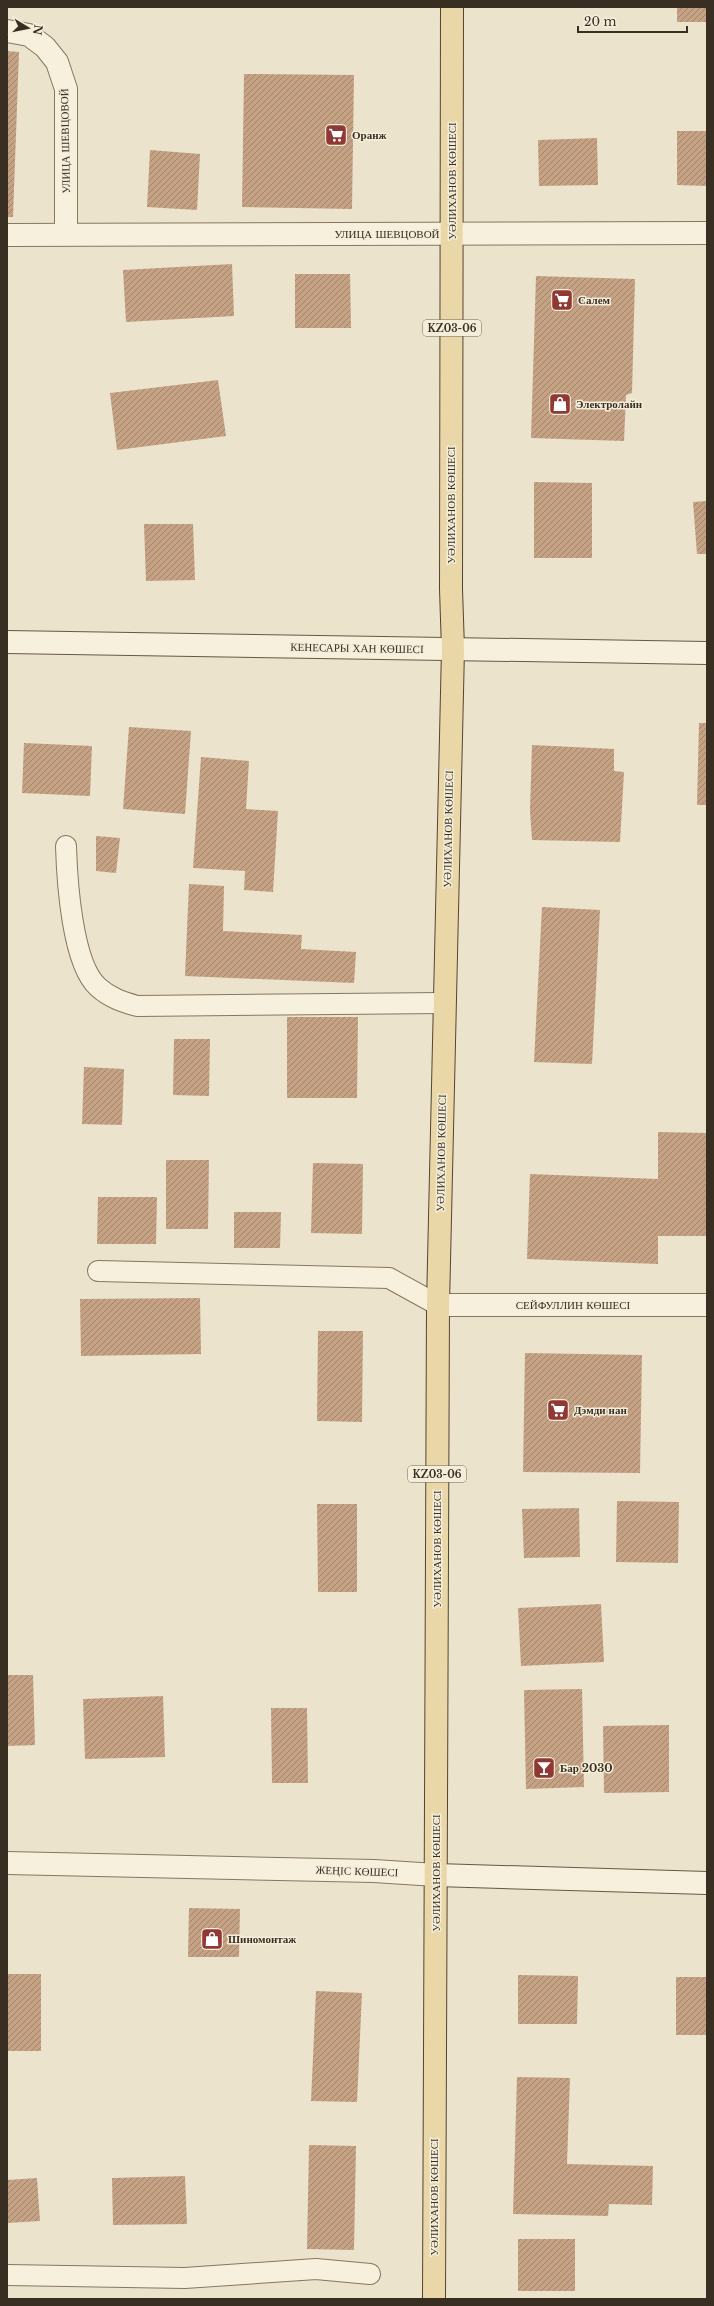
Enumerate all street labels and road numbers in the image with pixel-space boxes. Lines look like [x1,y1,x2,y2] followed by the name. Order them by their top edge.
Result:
[57,88,73,194] street label: УЛИЦА ШЕВЦОВОЙ
[445,122,459,240] street label: УӘЛИХАНОВ КӨШЕСІ
[334,227,440,241] street label: УЛИЦА ШЕВЦОВОЙ
[423,320,481,336] road number: KZ03-06
[444,446,458,564] street label: УӘЛИХАНОВ КӨШЕСІ
[290,640,424,656] street label: КЕНЕСАРЫ ХАН КӨШЕСІ
[440,770,456,888] street label: УӘЛИХАНОВ КӨШЕСІ
[433,1094,449,1212] street label: УӘЛИХАНОВ КӨШЕСІ
[516,1298,631,1312] street label: СЕЙФУЛЛИН КӨШЕСІ
[408,1466,466,1482] road number: KZ03-06
[430,1490,444,1608] street label: УӘЛИХАНОВ КӨШЕСІ
[429,1814,443,1932] street label: УӘЛИХАНОВ КӨШЕСІ
[315,1863,399,1879] street label: ЖЕҢІС КӨШЕСІ
[427,2138,441,2256] street label: УӘЛИХАНОВ КӨШЕСІ

